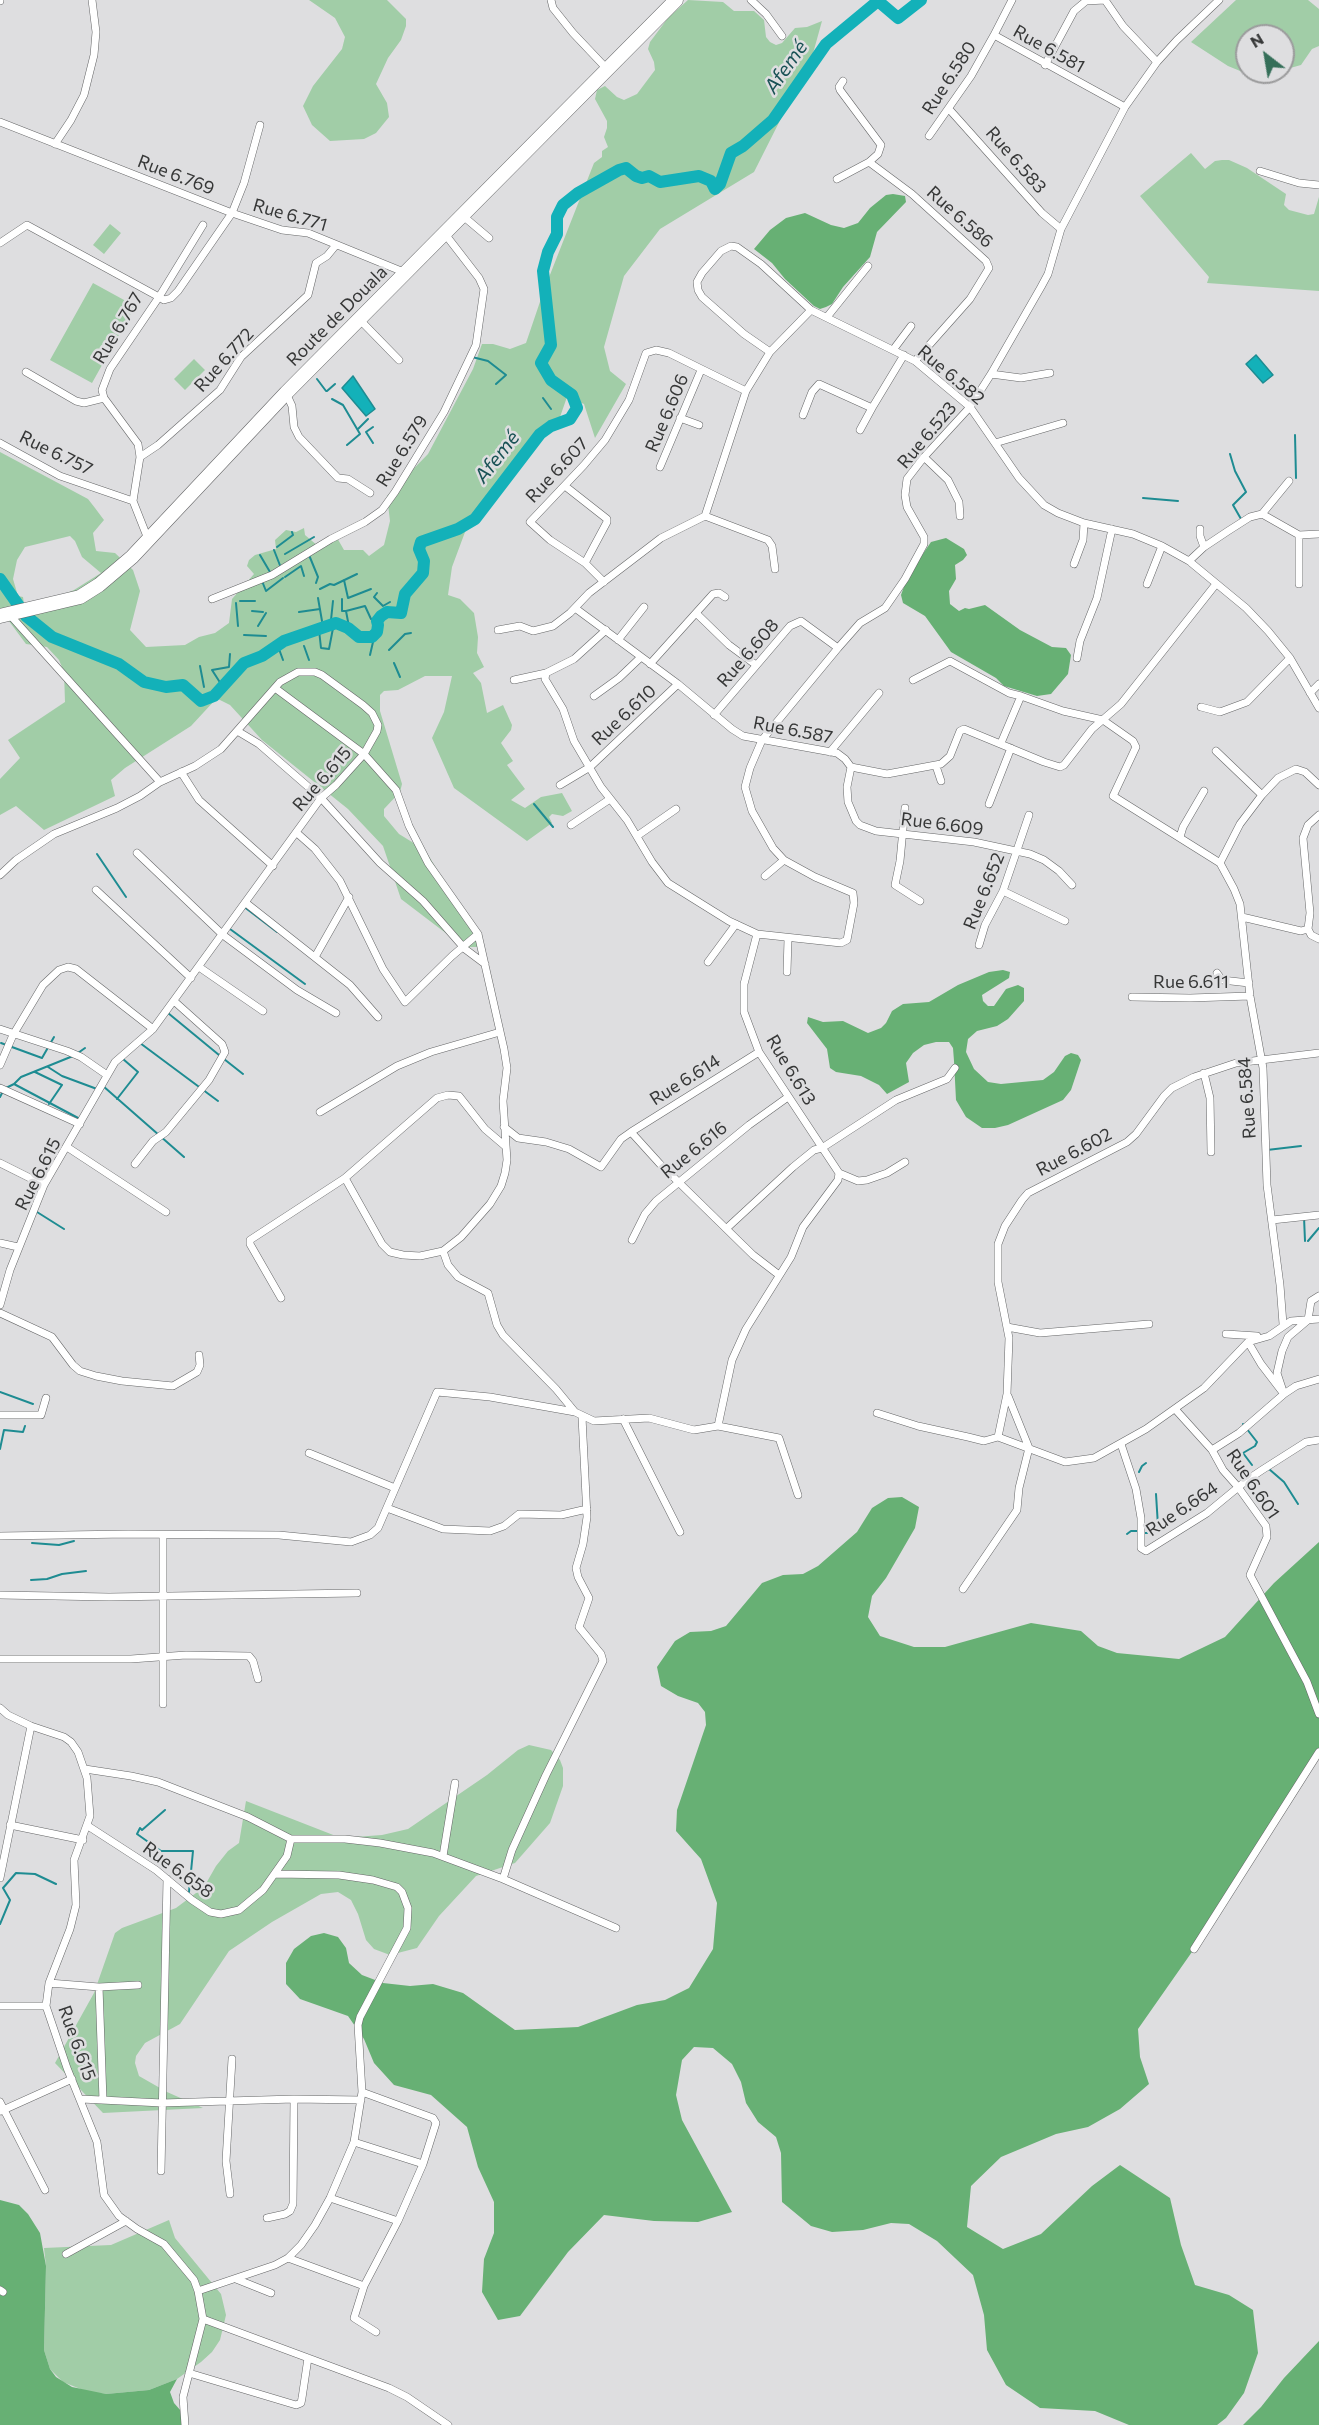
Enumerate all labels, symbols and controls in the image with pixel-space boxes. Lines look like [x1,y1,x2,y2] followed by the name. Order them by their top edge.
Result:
[1009,20,1089,78] street label: Rue 6.581
[1235,24,1295,84] north arrow
[1246,29,1267,51] text: N
[759,36,813,98] water label: Afemé
[917,37,981,119] street label: Rue 6.580
[981,122,1051,198] street label: Rue 6.583
[134,150,218,200] street label: Rue 6.769
[922,182,998,252] street label: Rue 6.586
[250,194,330,236] street label: Rue 6.771
[282,261,392,371] street label: Route de Douala
[88,288,148,368] street label: Rue 6.767
[190,324,258,396] street label: Rue 6.772
[913,341,989,409] street label: Rue 6.582
[641,371,693,455] street label: Rue 6.606
[893,397,961,473] street label: Rue 6.523
[372,411,432,491] street label: Rue 6.579
[16,426,96,480] street label: Rue 6.757
[469,426,525,488] water label: Afemé
[521,433,593,507] street label: Rue 6.607
[713,615,783,691] street label: Rue 6.608
[587,680,661,750] street label: Rue 6.610
[751,712,835,748] street label: Rue 6.587
[288,742,356,816] street label: Rue 6.615
[899,808,985,840] street label: Rue 6.609
[959,850,1009,932] street label: Rue 6.652
[1153,971,1229,993] street label: Rue 6.611
[762,1031,820,1109] street label: Rue 6.613
[646,1050,724,1110] street label: Rue 6.614
[1233,1056,1261,1140] street label: Rue 6.584
[656,1117,732,1183] street label: Rue 6.616
[1033,1123,1115,1181] street label: Rue 6.602
[11,1134,65,1214] street label: Rue 6.615
[1222,1445,1284,1523] street label: Rue 6.601
[1142,1477,1222,1541] street label: Rue 6.664
[139,1837,217,1903] street label: Rue 6.658
[53,2002,101,2084] street label: Rue 6.615

